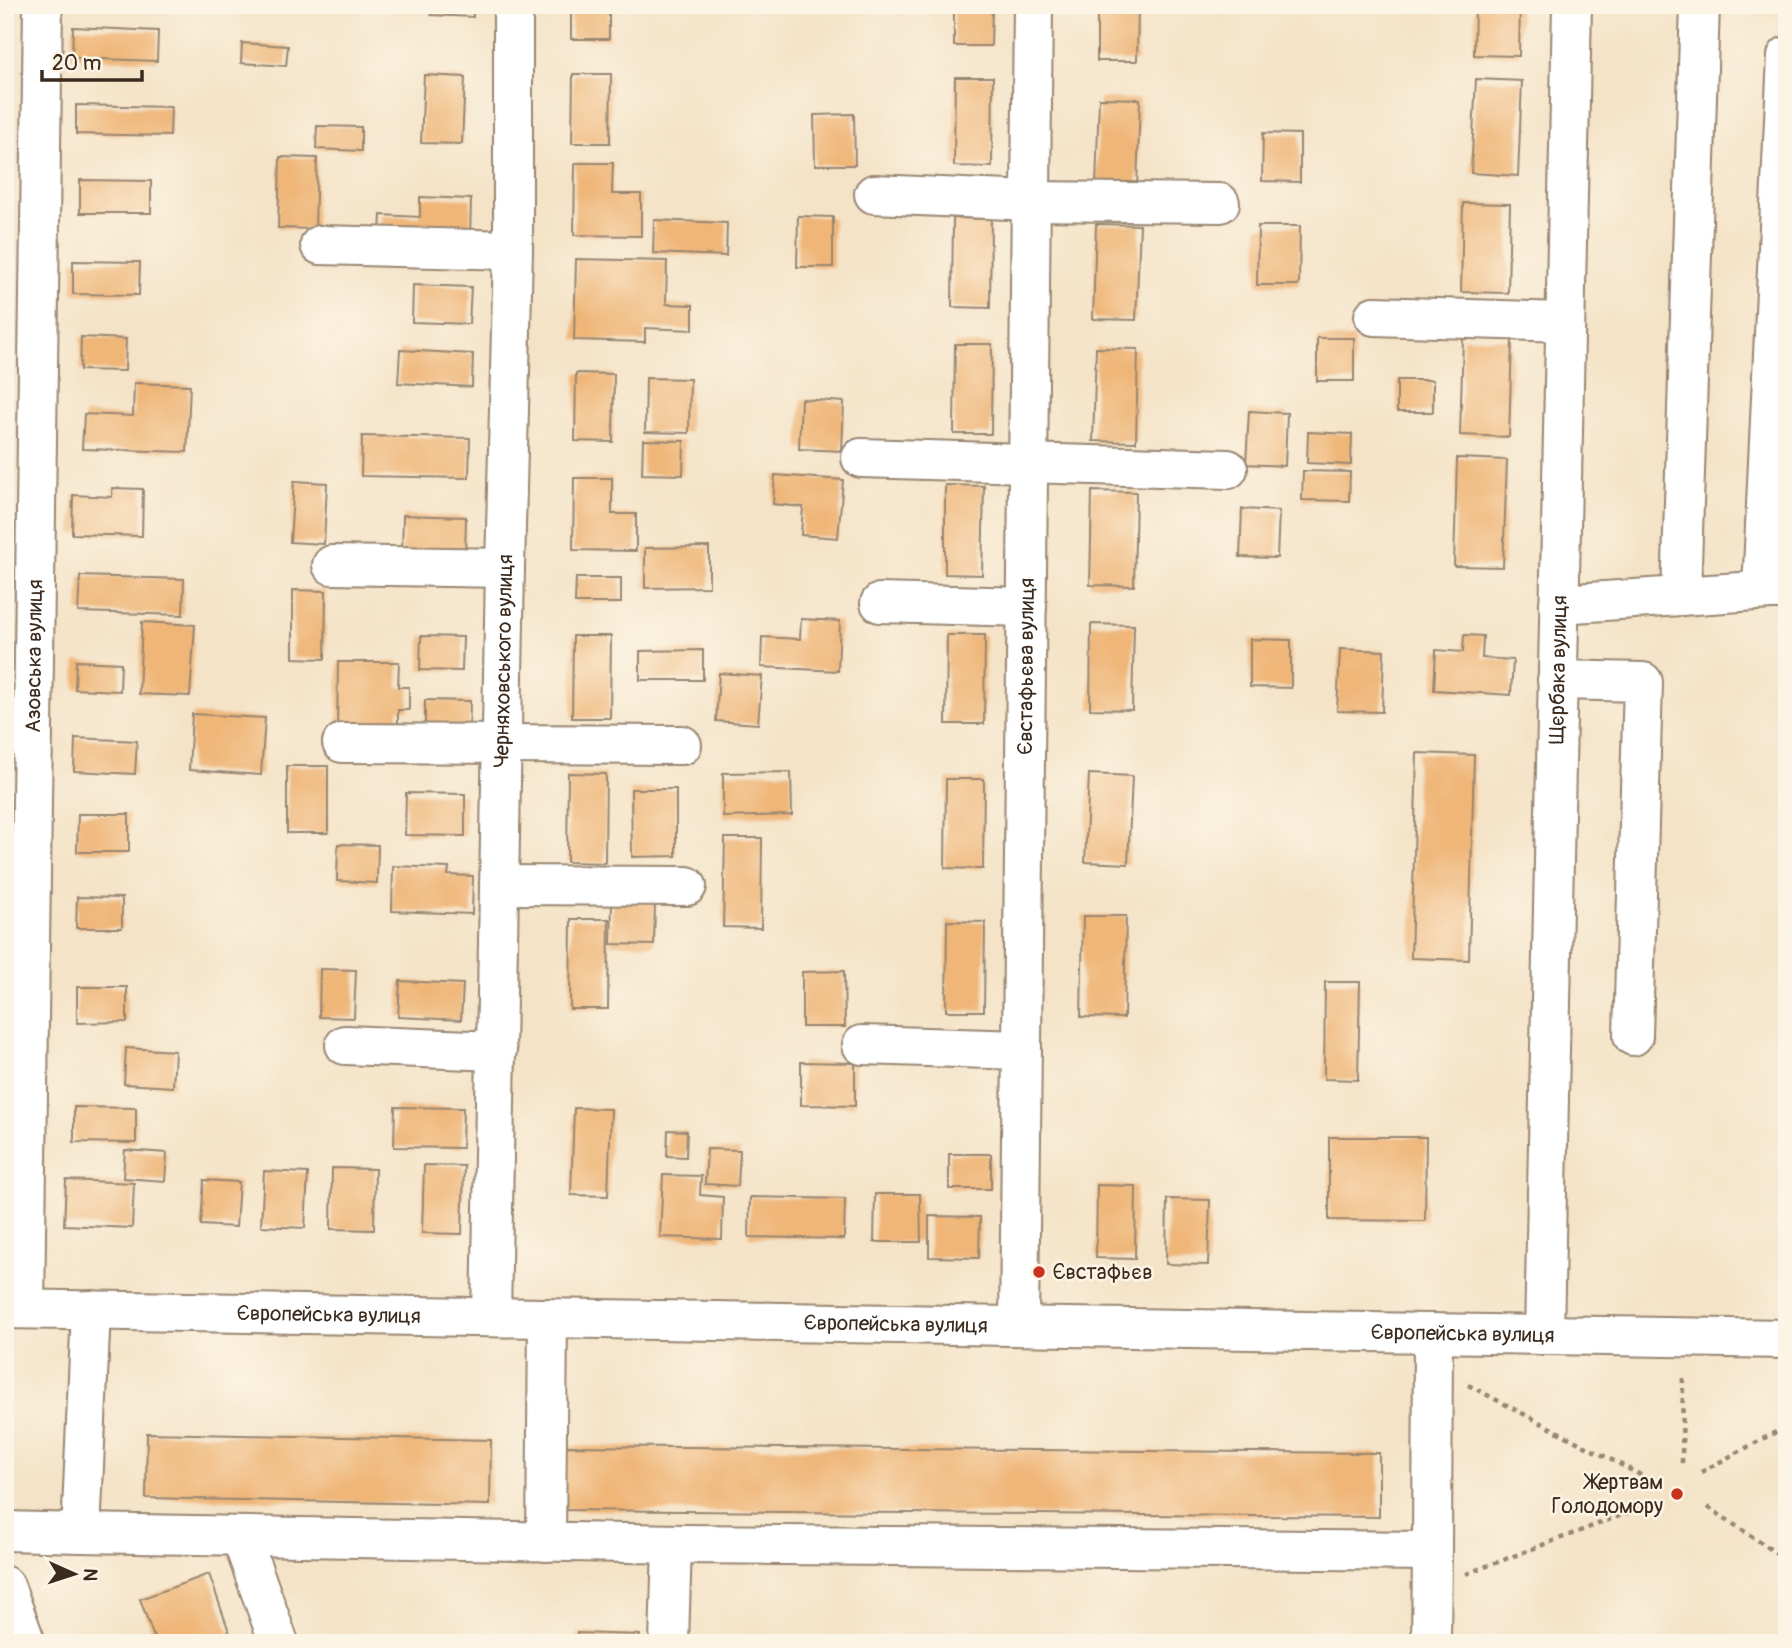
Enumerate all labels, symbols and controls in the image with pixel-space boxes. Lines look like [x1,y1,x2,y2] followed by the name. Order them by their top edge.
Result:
[42,38,142,82] scale bar
[52,50,101,77] text: 20 m
[488,554,519,768] street label: Черняховського вулиця
[1012,578,1041,755] street label: Євстафьєва вулиця
[20,579,49,733] street label: Азовська вулиця
[1543,595,1574,745] street label: Щєрбака вулиця
[1053,1259,1153,1286] place label: Євстафьєв
[1031,1264,1047,1280] marker: Євстафьєв
[237,1300,421,1330] street label: Європейська вулиця
[804,1309,988,1340] street label: Європейська вулиця
[1371,1319,1555,1349] street label: Європейська вулиця
[1551,1469,1663,1520] place label: Жертвам Голодомору
[1669,1486,1685,1502] marker: Жертвам Голодомору
[38,1540,108,1610] north arrow
[78,1568,102,1582] text: N

